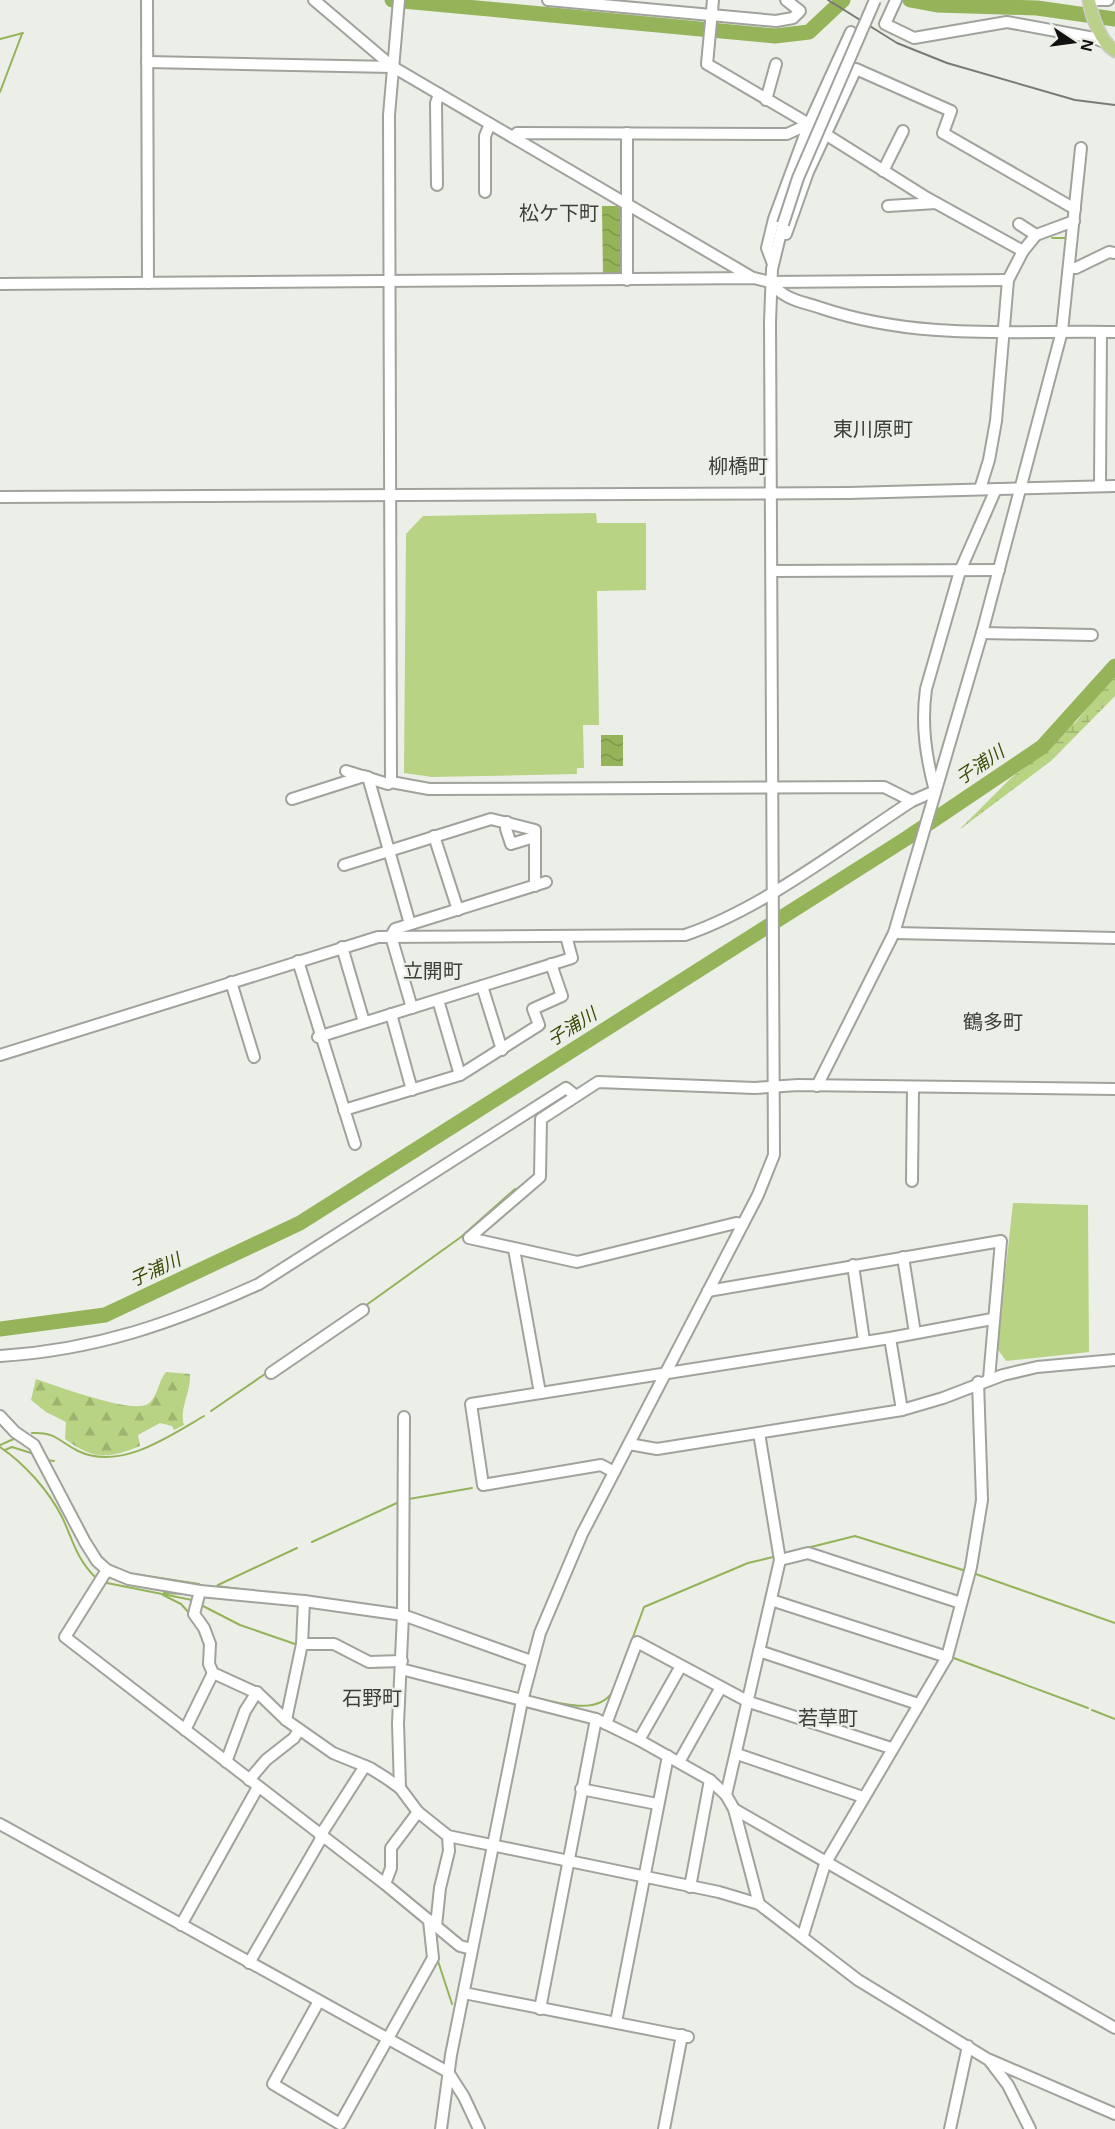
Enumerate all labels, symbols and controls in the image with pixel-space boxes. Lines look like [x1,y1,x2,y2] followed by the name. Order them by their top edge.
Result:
[1043,12,1103,72] north arrow
[1078,38,1097,53] text: N
[519,202,599,224] district label: 松ケ下町
[833,418,913,440] district label: 東川原町
[708,455,768,477] district label: 柳橋町
[952,740,1010,788] water label: 子浦川
[403,960,463,982] district label: 立開町
[544,1003,602,1050] water label: 子浦川
[963,1011,1023,1033] district label: 鶴多町
[126,1249,186,1290] water label: 子浦川
[342,1687,402,1709] district label: 石野町
[798,1707,858,1729] district label: 若草町

